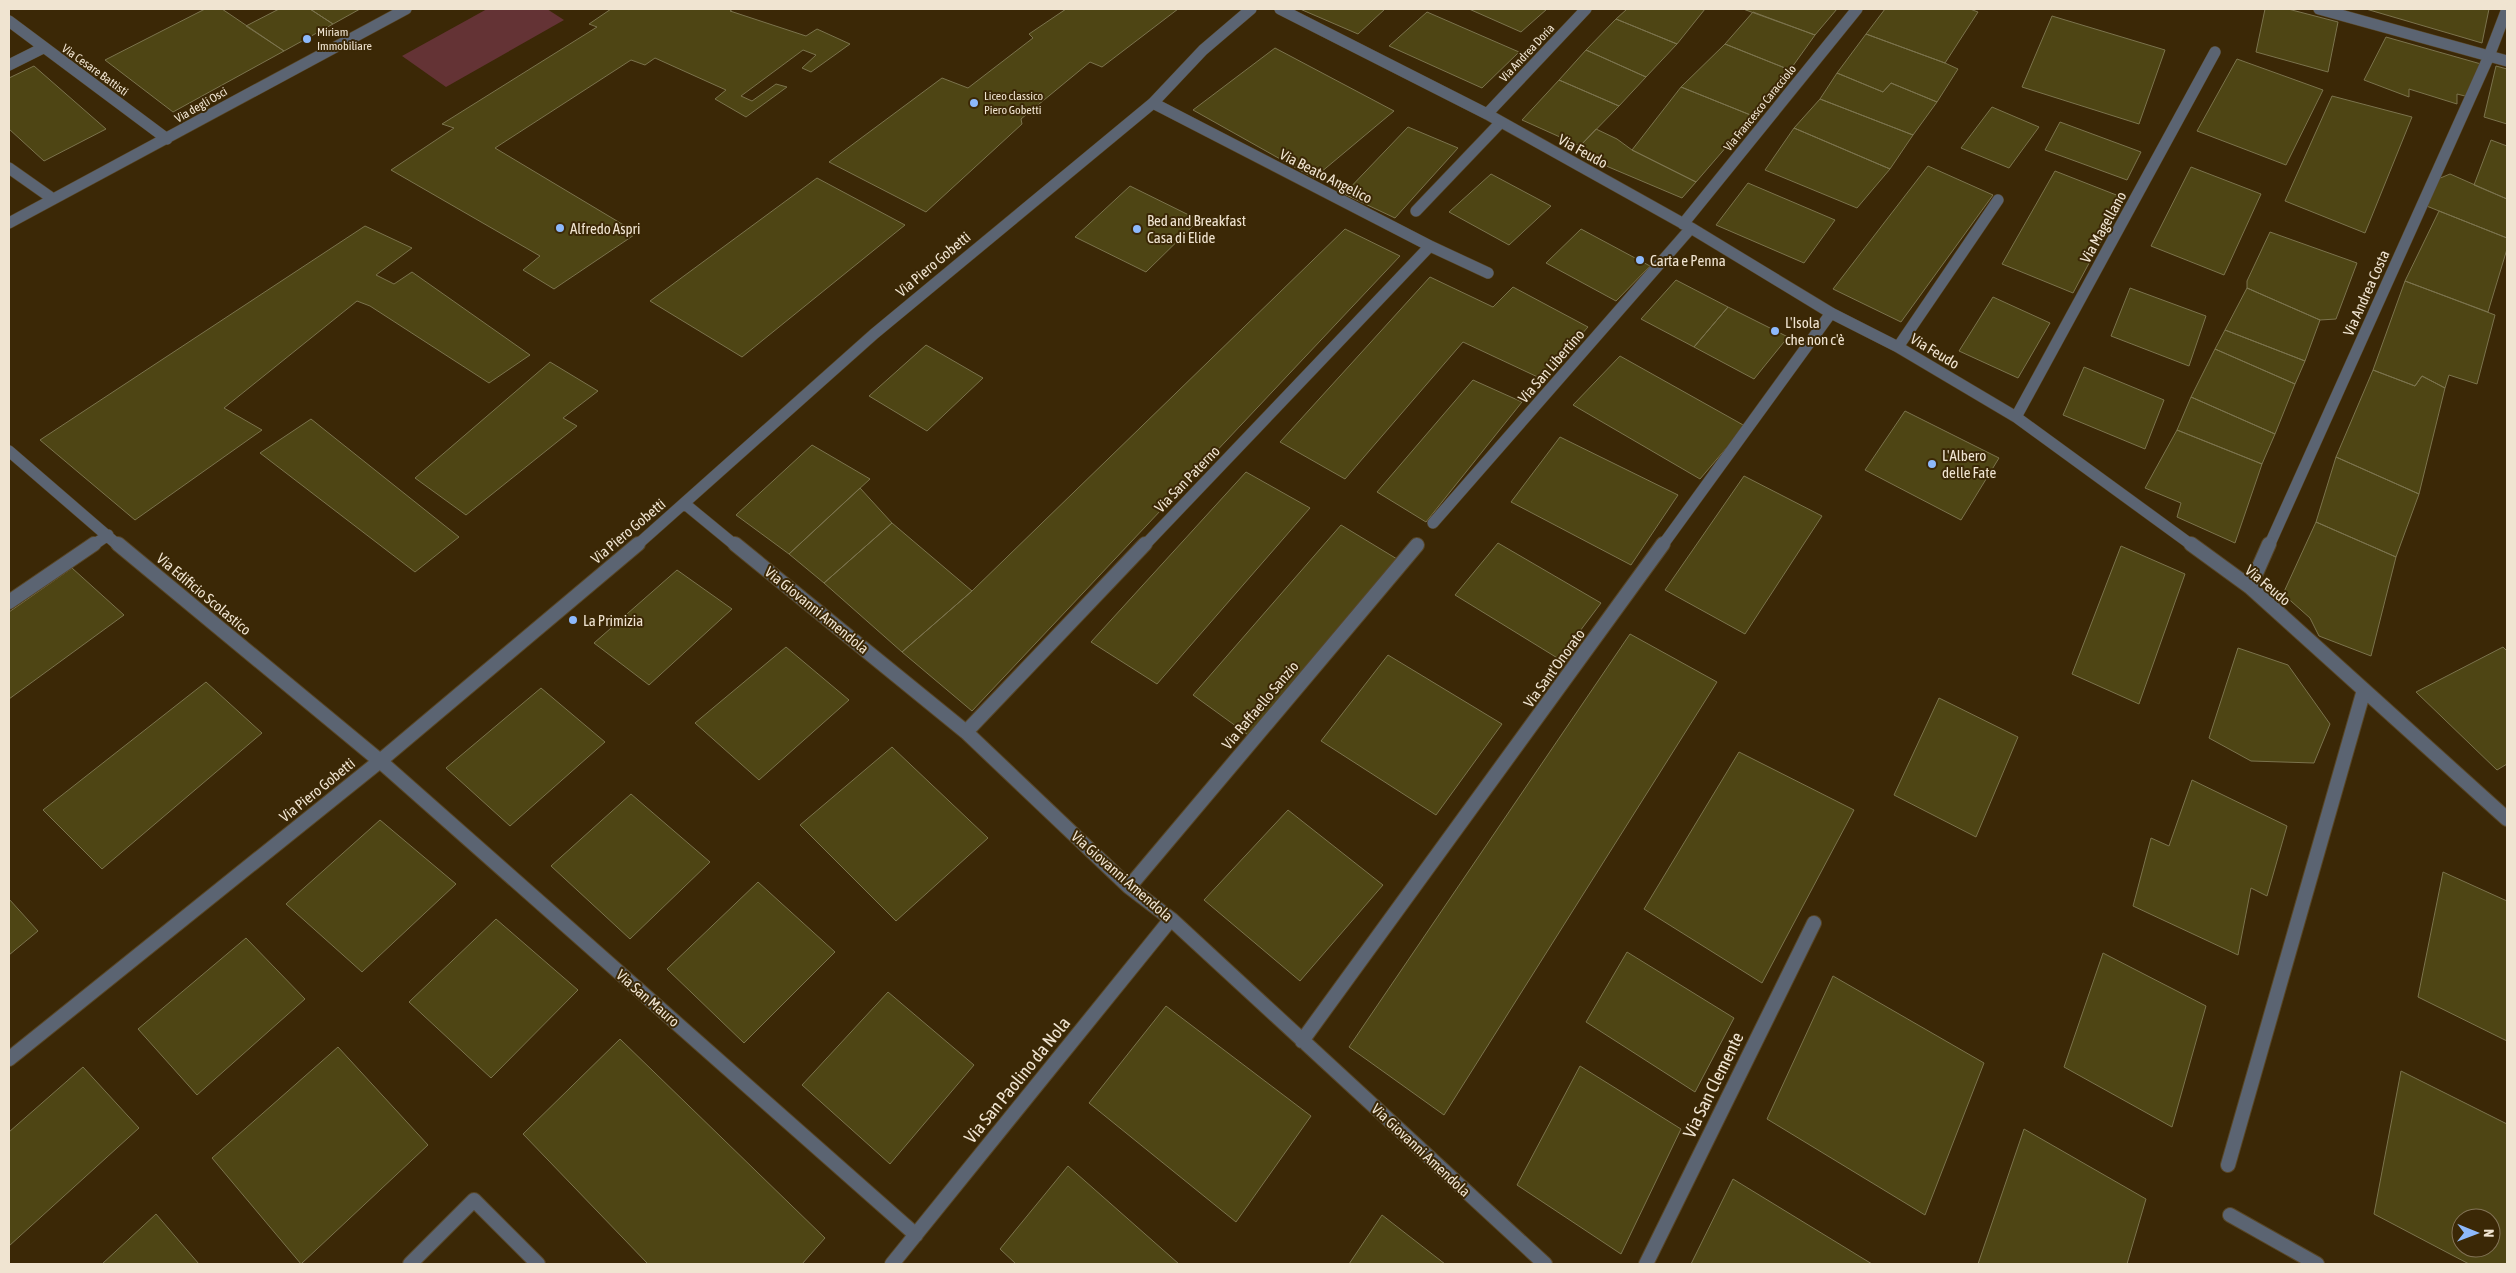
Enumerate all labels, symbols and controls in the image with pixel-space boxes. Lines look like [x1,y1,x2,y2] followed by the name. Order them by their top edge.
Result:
[1497,21,1557,85] street label: Via Andrea Doria
[317,25,372,53] place label: Miriam Immobiliare
[301,33,313,45] marker: Miriam Immobiliare
[59,41,131,99] street label: Via Cesare Battisti
[1721,62,1799,154] street label: Via Francesco Caracciolo
[172,84,230,126] street label: Via degli Osci
[984,89,1043,117] place label: Liceo classico Piero Gobetti
[968,97,980,109] marker: Liceo classico Piero Gobetti
[1555,131,1611,171] street label: Via Feudo
[1277,145,1375,207] street label: Via Beato Angelico
[2076,188,2130,266] street label: Via Magellano
[1147,212,1246,246] place label: Bed and Breakfast Casa di Elide
[570,220,640,237] place label: Alfredo Aspri
[554,222,566,234] marker: Alfredo Aspri
[1131,223,1143,235] marker: Bed and Breakfast Casa di Elide
[892,228,974,300] street label: Via Piero Gobetti
[2339,247,2393,339] street label: Via Andrea Costa
[1650,252,1726,269] place label: Carta e Penna
[1634,254,1646,266] marker: Carta e Penna
[1785,314,1845,348] place label: L'Isola che non c'è
[1769,325,1781,337] marker: L'Isola che non c'è
[1514,326,1588,406] street label: Via San Libertino
[1908,330,1962,372] street label: Via Feudo
[1151,442,1223,516] street label: Via San Paterno
[1942,447,1996,481] place label: L'Albero delle Fate
[1926,458,1938,470] marker: L'Albero delle Fate
[587,495,669,567] street label: Via Piero Gobetti
[153,550,255,638] street label: Via Edificio Scolastico
[2242,561,2294,609] street label: Via Feudo
[762,563,872,657] street label: Via Giovanni Amendola
[583,612,643,629] place label: La Primizia
[567,614,579,626] marker: La Primizia
[1520,626,1588,710] street label: Via Sant'Onorato
[1218,658,1302,752] street label: Via Raffaello Sanzio
[276,755,358,825] street label: Via Piero Gobetti
[1068,827,1176,925] street label: Via Giovanni Amendola
[613,966,683,1030] street label: Via San Mauro
[960,1013,1074,1147] street label: Via San Paolino da Nola
[1678,1029,1748,1141] street label: Via San Clemente
[1368,1100,1474,1200] street label: Via Giovanni Amendola
[2451,1208,2501,1258] north arrow
[2481,1229,2497,1237] text: N

